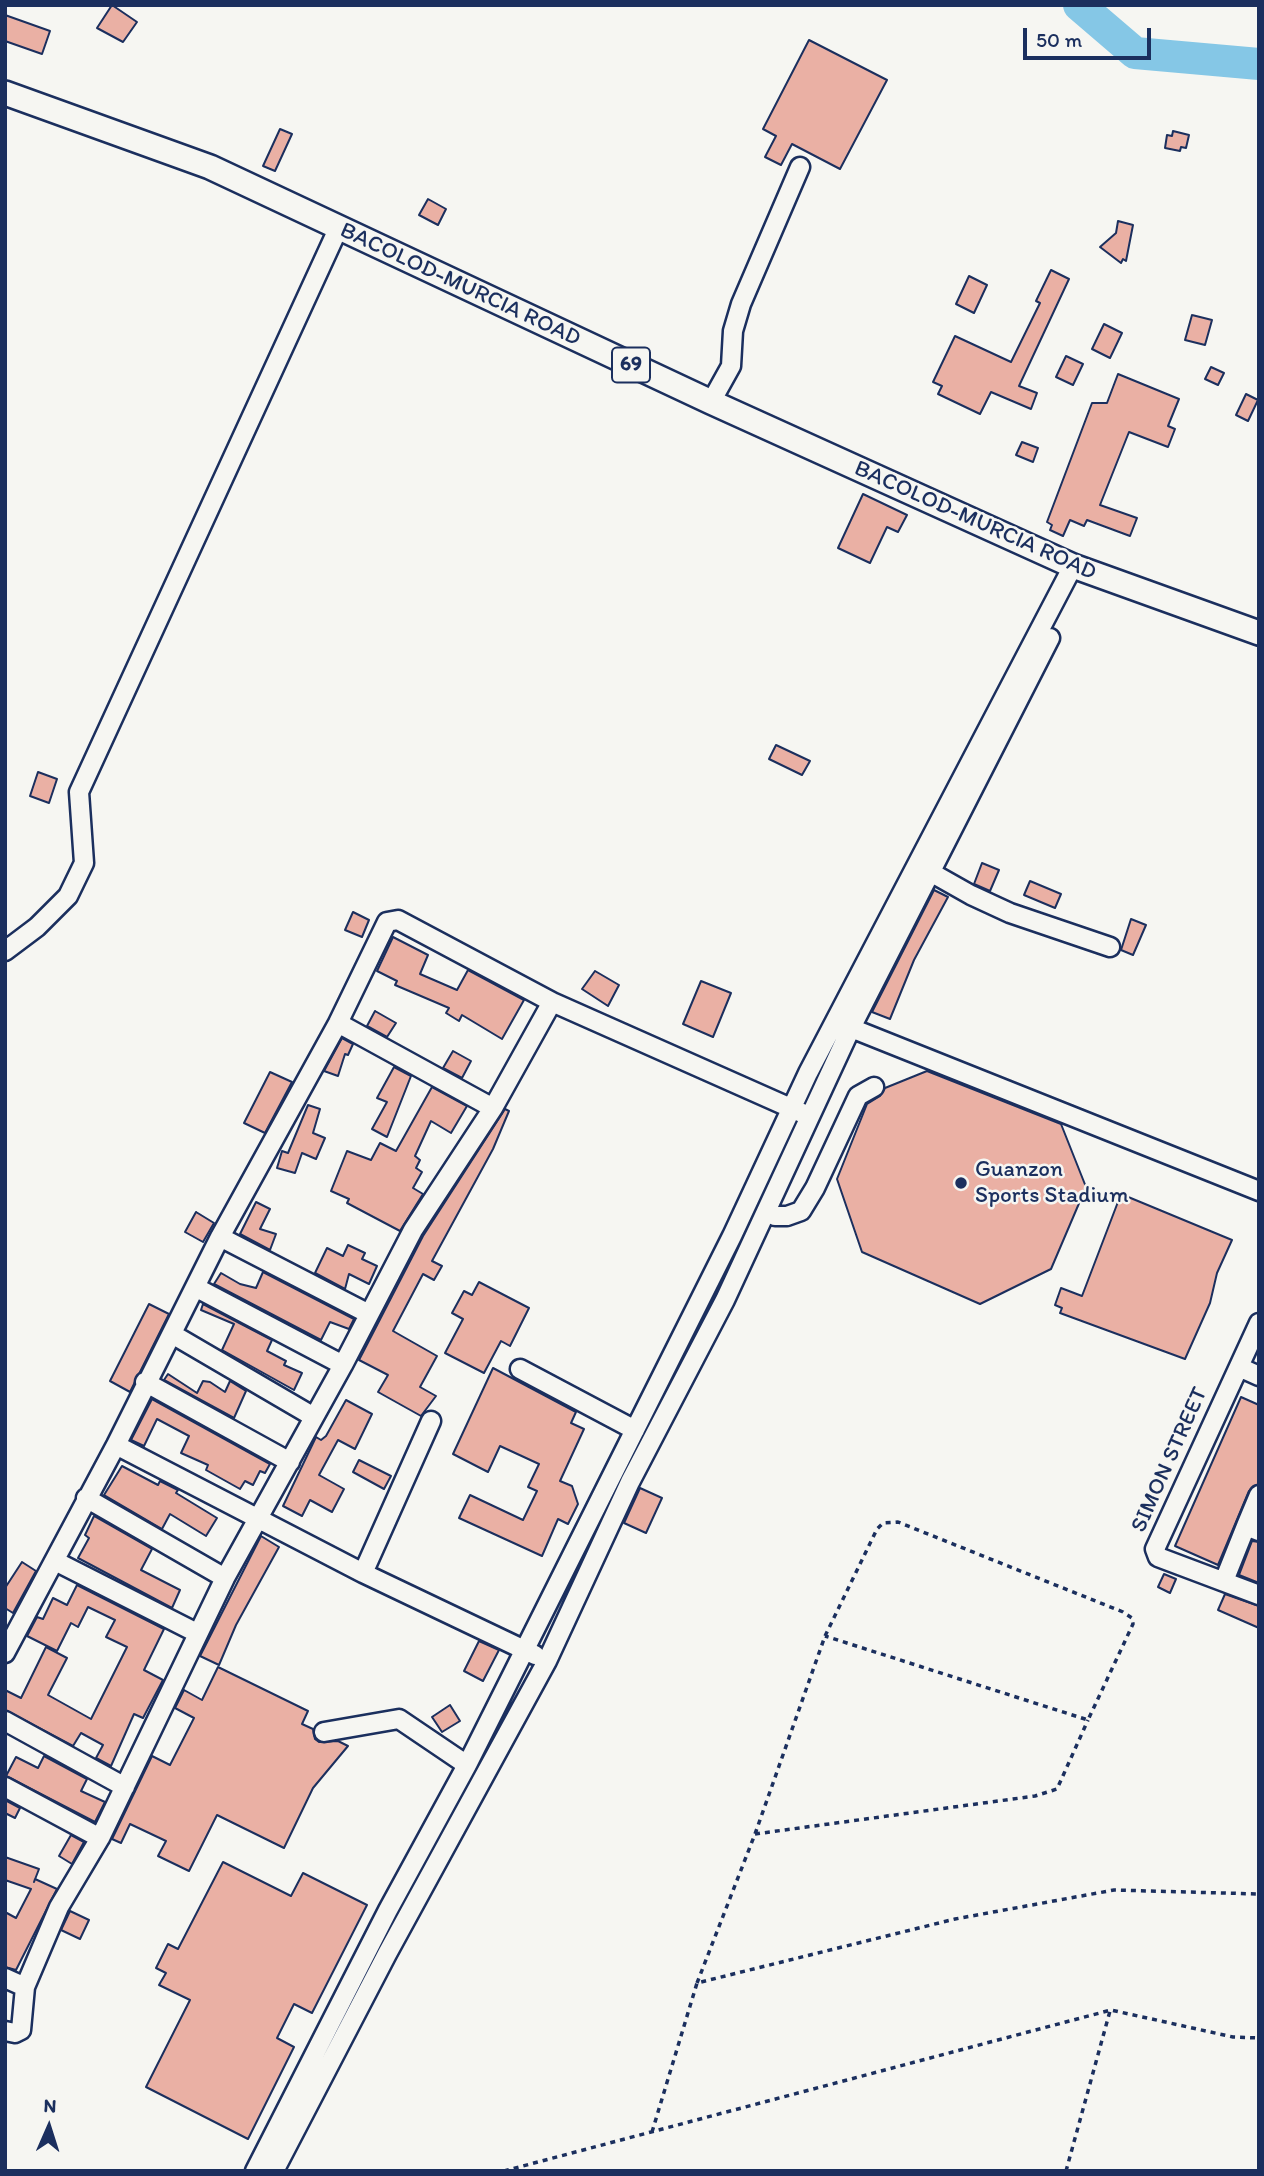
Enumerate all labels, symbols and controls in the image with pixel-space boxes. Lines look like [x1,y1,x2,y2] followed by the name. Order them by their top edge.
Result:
[1026,14,1154,58] scale bar
[1036,27,1082,52] text: 50 m
[335,217,585,353] street label: BACOLOD-MURCIA ROAD
[612,348,650,382] road number: 69
[850,455,1100,587] street label: BACOLOD-MURCIA ROAD
[975,1156,1129,1210] place label: Guanzon Sports Stadium
[953,1175,969,1191] marker: Guanzon Sports Stadium
[1126,1383,1214,1537] street label: SIMON STREET
[14,2092,84,2162] north arrow
[43,2094,57,2117] text: N

